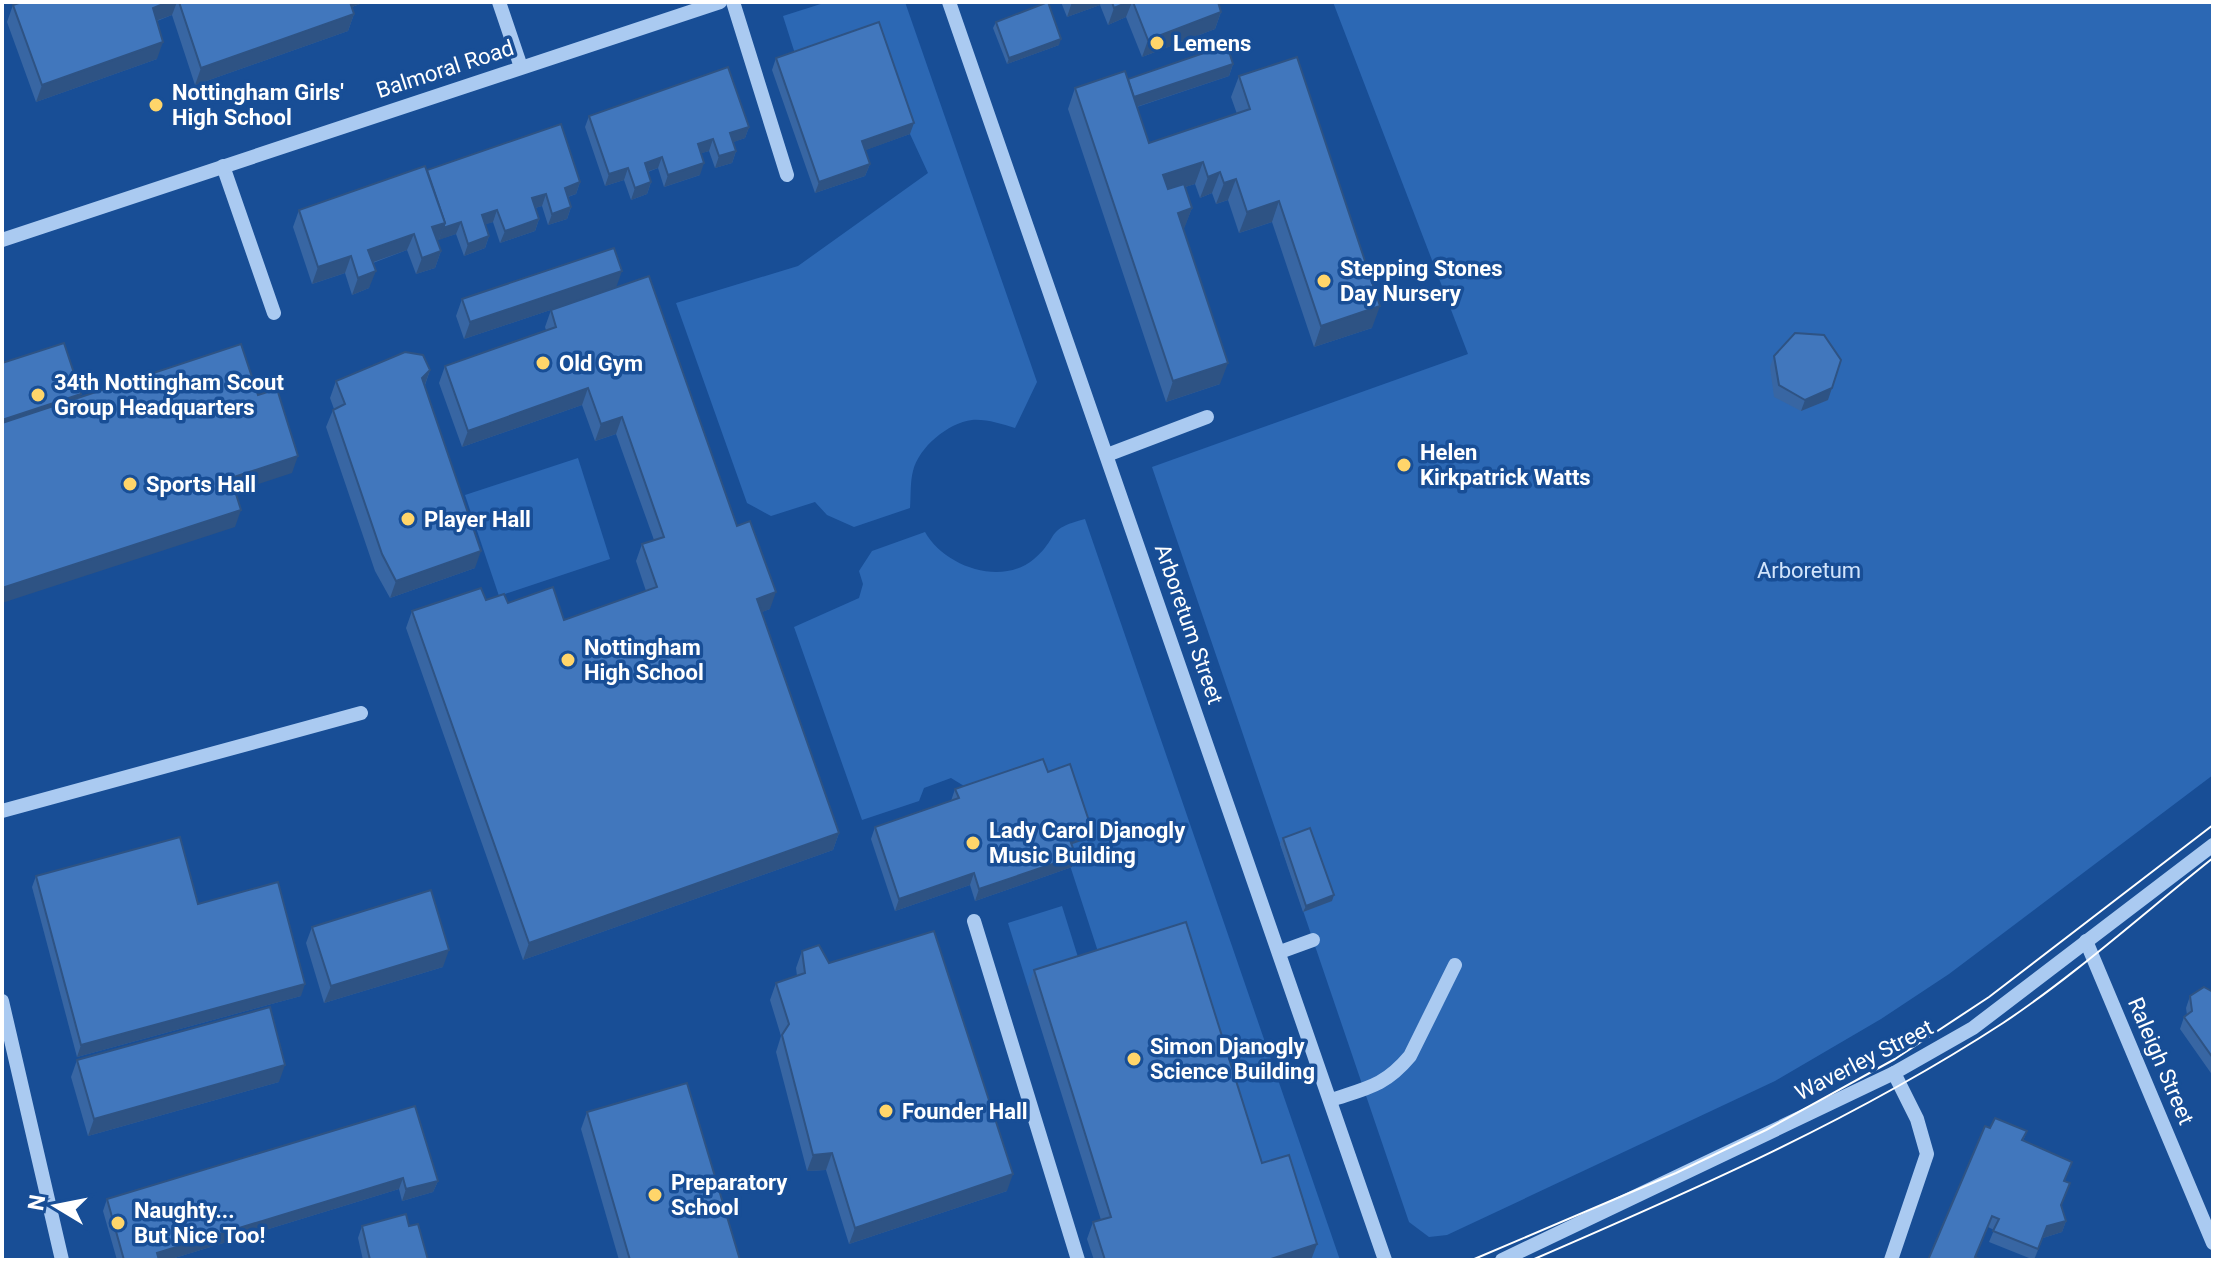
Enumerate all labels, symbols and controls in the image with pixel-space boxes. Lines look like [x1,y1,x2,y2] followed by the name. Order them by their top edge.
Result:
[1173,31,1251,56] place label: Lemens
[1148,34,1166,52] marker: Lemens
[373,35,517,103] street label: Balmoral Road
[172,80,344,130] place label: Nottingham Girls' High School
[147,96,165,114] marker: Nottingham Girls' High School
[1340,256,1502,306] place label: Stepping Stones Day Nursery
[1315,272,1333,290] marker: Stepping Stones Day Nursery
[559,351,643,376] place label: Old Gym
[534,354,552,372] marker: Old Gym
[54,370,284,420] place label: 34th Nottingham Scout Group Headquarters
[29,386,47,404] marker: 34th Nottingham Scout Group Headquarters
[1420,440,1591,490] place label: Helen Kirkpatrick Watts
[1395,456,1413,474] marker: Helen Kirkpatrick Watts
[146,472,256,497] place label: Sports Hall
[121,475,139,493] marker: Sports Hall
[424,507,531,532] place label: Player Hall
[399,510,417,528] marker: Player Hall
[1150,541,1228,707] street label: Arboretum Street
[1757,558,1861,583] park label: Arboretum
[584,635,704,685] place label: Nottingham High School
[559,651,577,669] marker: Nottingham High School
[989,818,1186,868] place label: Lady Carol Djanogly Music Building
[964,834,982,852] marker: Lady Carol Djanogly Music Building
[2123,994,2199,1128] street label: Raleigh Street
[1791,1014,1937,1106] street label: Waverley Street
[1150,1034,1315,1084] place label: Simon Djanogly Science Building
[1125,1050,1143,1068] marker: Simon Djanogly Science Building
[902,1099,1028,1124] place label: Founder Hall
[877,1102,895,1120] marker: Founder Hall
[16,1166,96,1246] north arrow
[671,1170,788,1220] place label: Preparatory School
[646,1186,664,1204] marker: Preparatory School
[23,1193,50,1212] text: N
[134,1198,265,1248] place label: Naughty... But Nice Too!
[109,1214,127,1232] marker: Naughty... But Nice Too!

